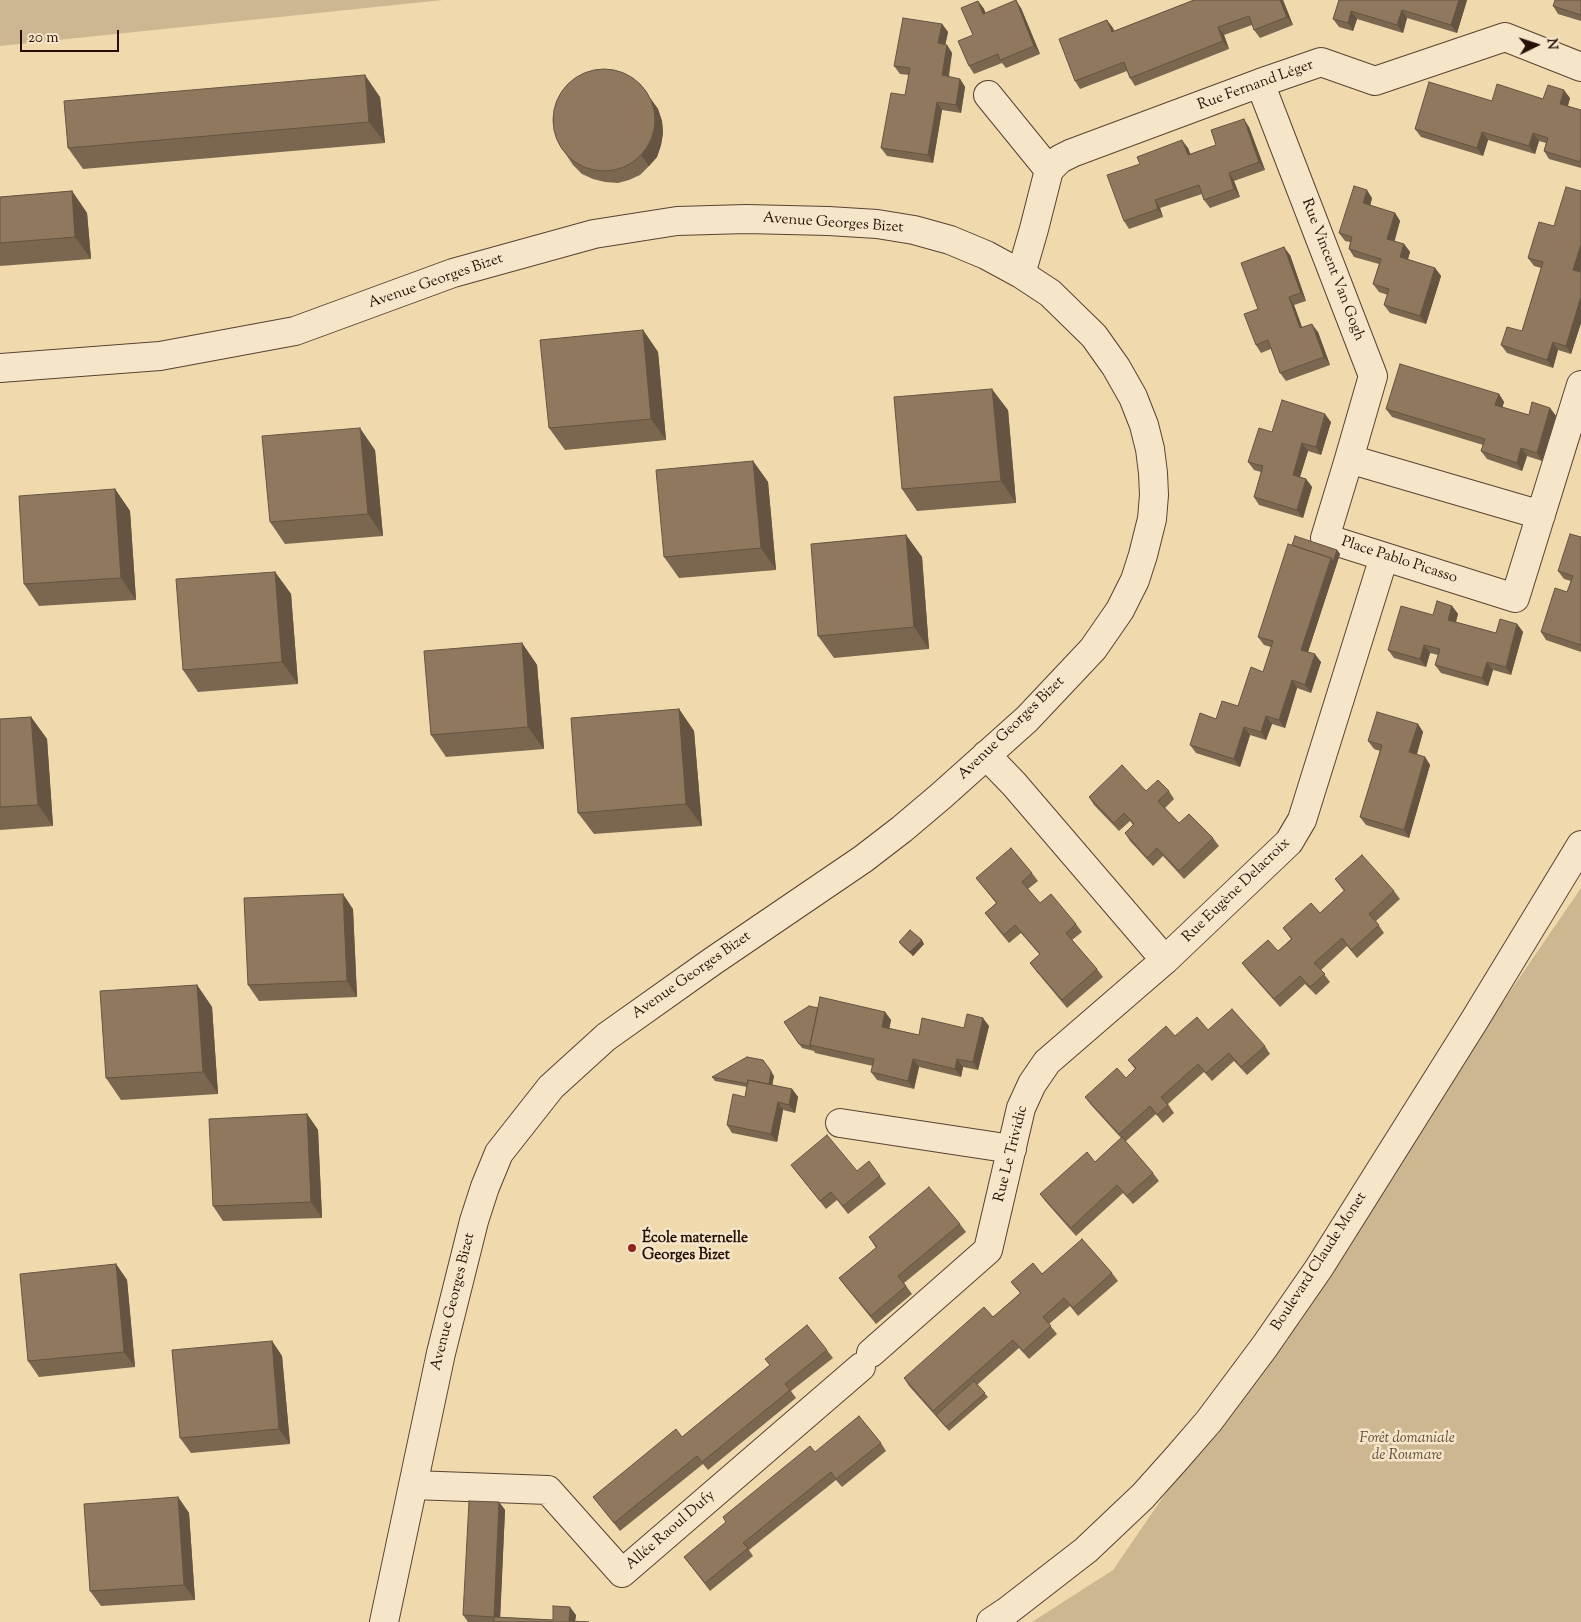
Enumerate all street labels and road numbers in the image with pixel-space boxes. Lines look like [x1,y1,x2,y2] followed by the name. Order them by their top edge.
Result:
[1196,57,1316,115] street label: Rue Fernand Léger
[1297,196,1367,344] street label: Rue Vincent Van Gogh
[762,210,904,238] street label: Avenue Georges Bizet
[366,251,506,313] street label: Avenue Georges Bizet
[1339,534,1459,588] street label: Place Pablo Picasso
[955,674,1069,784] street label: Avenue Georges Bizet
[1179,835,1295,947] street label: Rue Eugène Delacroix
[629,928,755,1024] street label: Avenue Georges Bizet
[991,1104,1033,1204] street label: Rue Le Trividic
[1268,1189,1372,1335] street label: Boulevard Claude Monet
[428,1231,480,1373] street label: Avenue Georges Bizet
[623,1487,719,1575] street label: Allée Raoul Dufy

